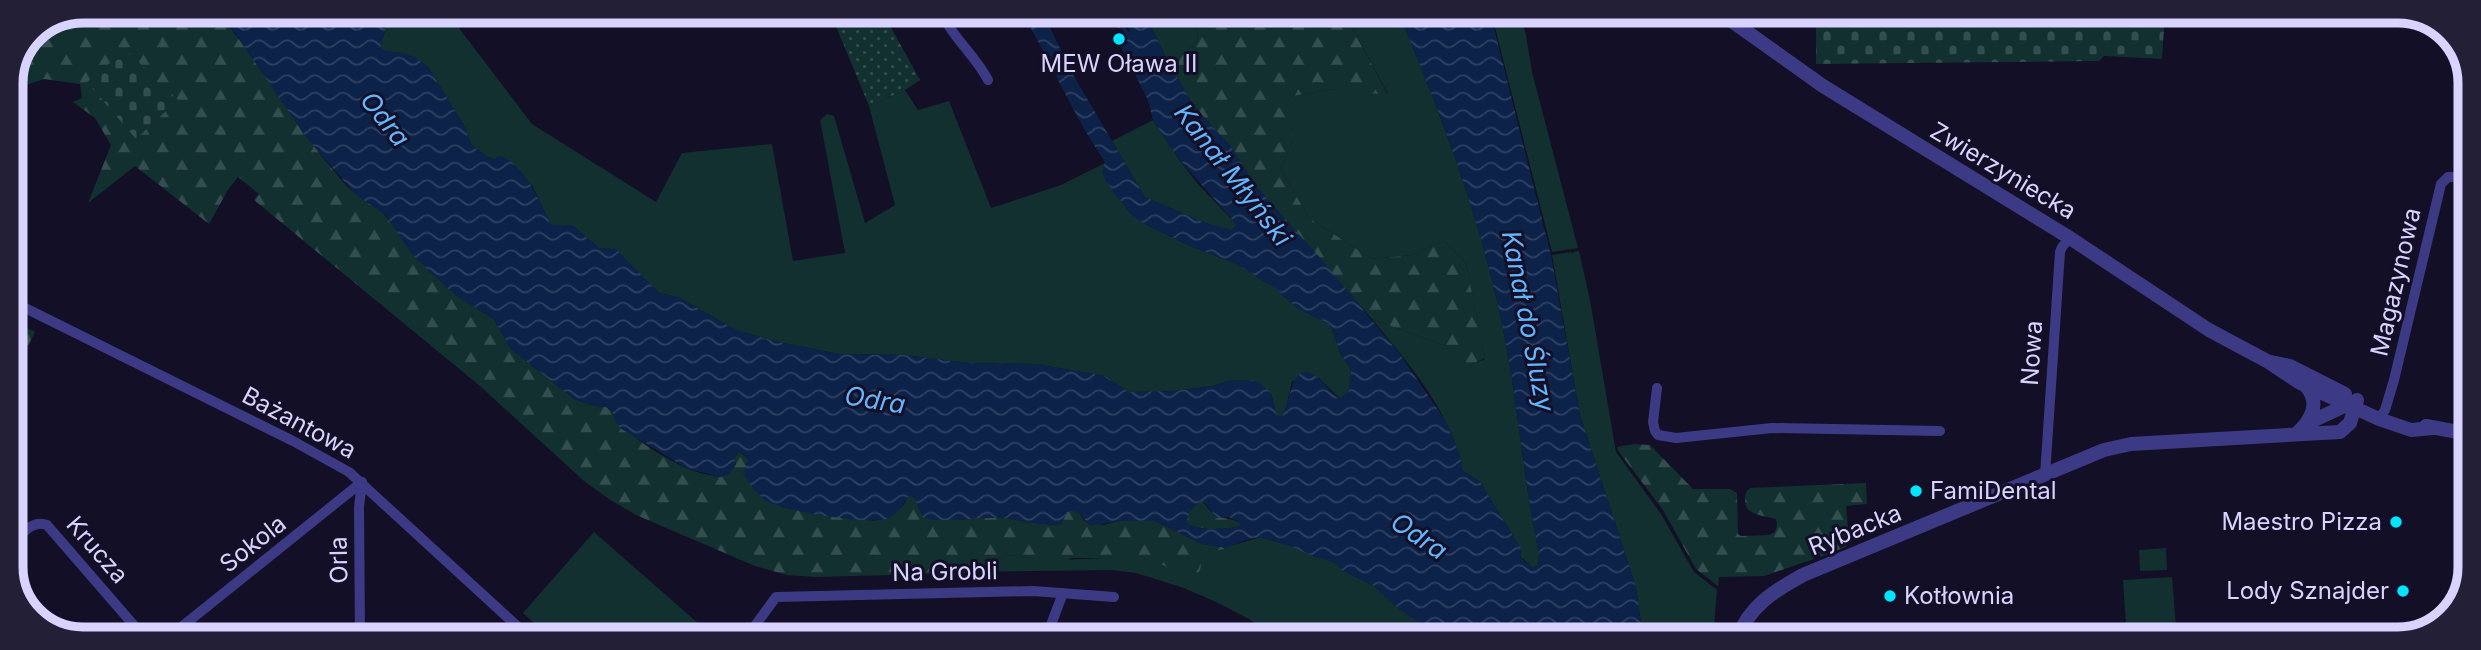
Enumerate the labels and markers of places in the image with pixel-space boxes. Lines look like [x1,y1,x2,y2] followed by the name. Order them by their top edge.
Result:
[1111,31,1127,47] marker: MEW Oława II
[1041,49,1197,78] place label: MEW Oława II
[1930,476,2057,505] place label: FamiDental
[1908,483,1924,499] marker: FamiDental
[2221,507,2382,536] place label: Maestro Pizza
[2388,514,2404,530] marker: Maestro Pizza
[2226,576,2389,605] place label: Lody Sznajder
[1904,581,2014,610] place label: Kotłownia
[2395,583,2411,599] marker: Lody Sznajder
[1882,588,1898,604] marker: Kotłownia

